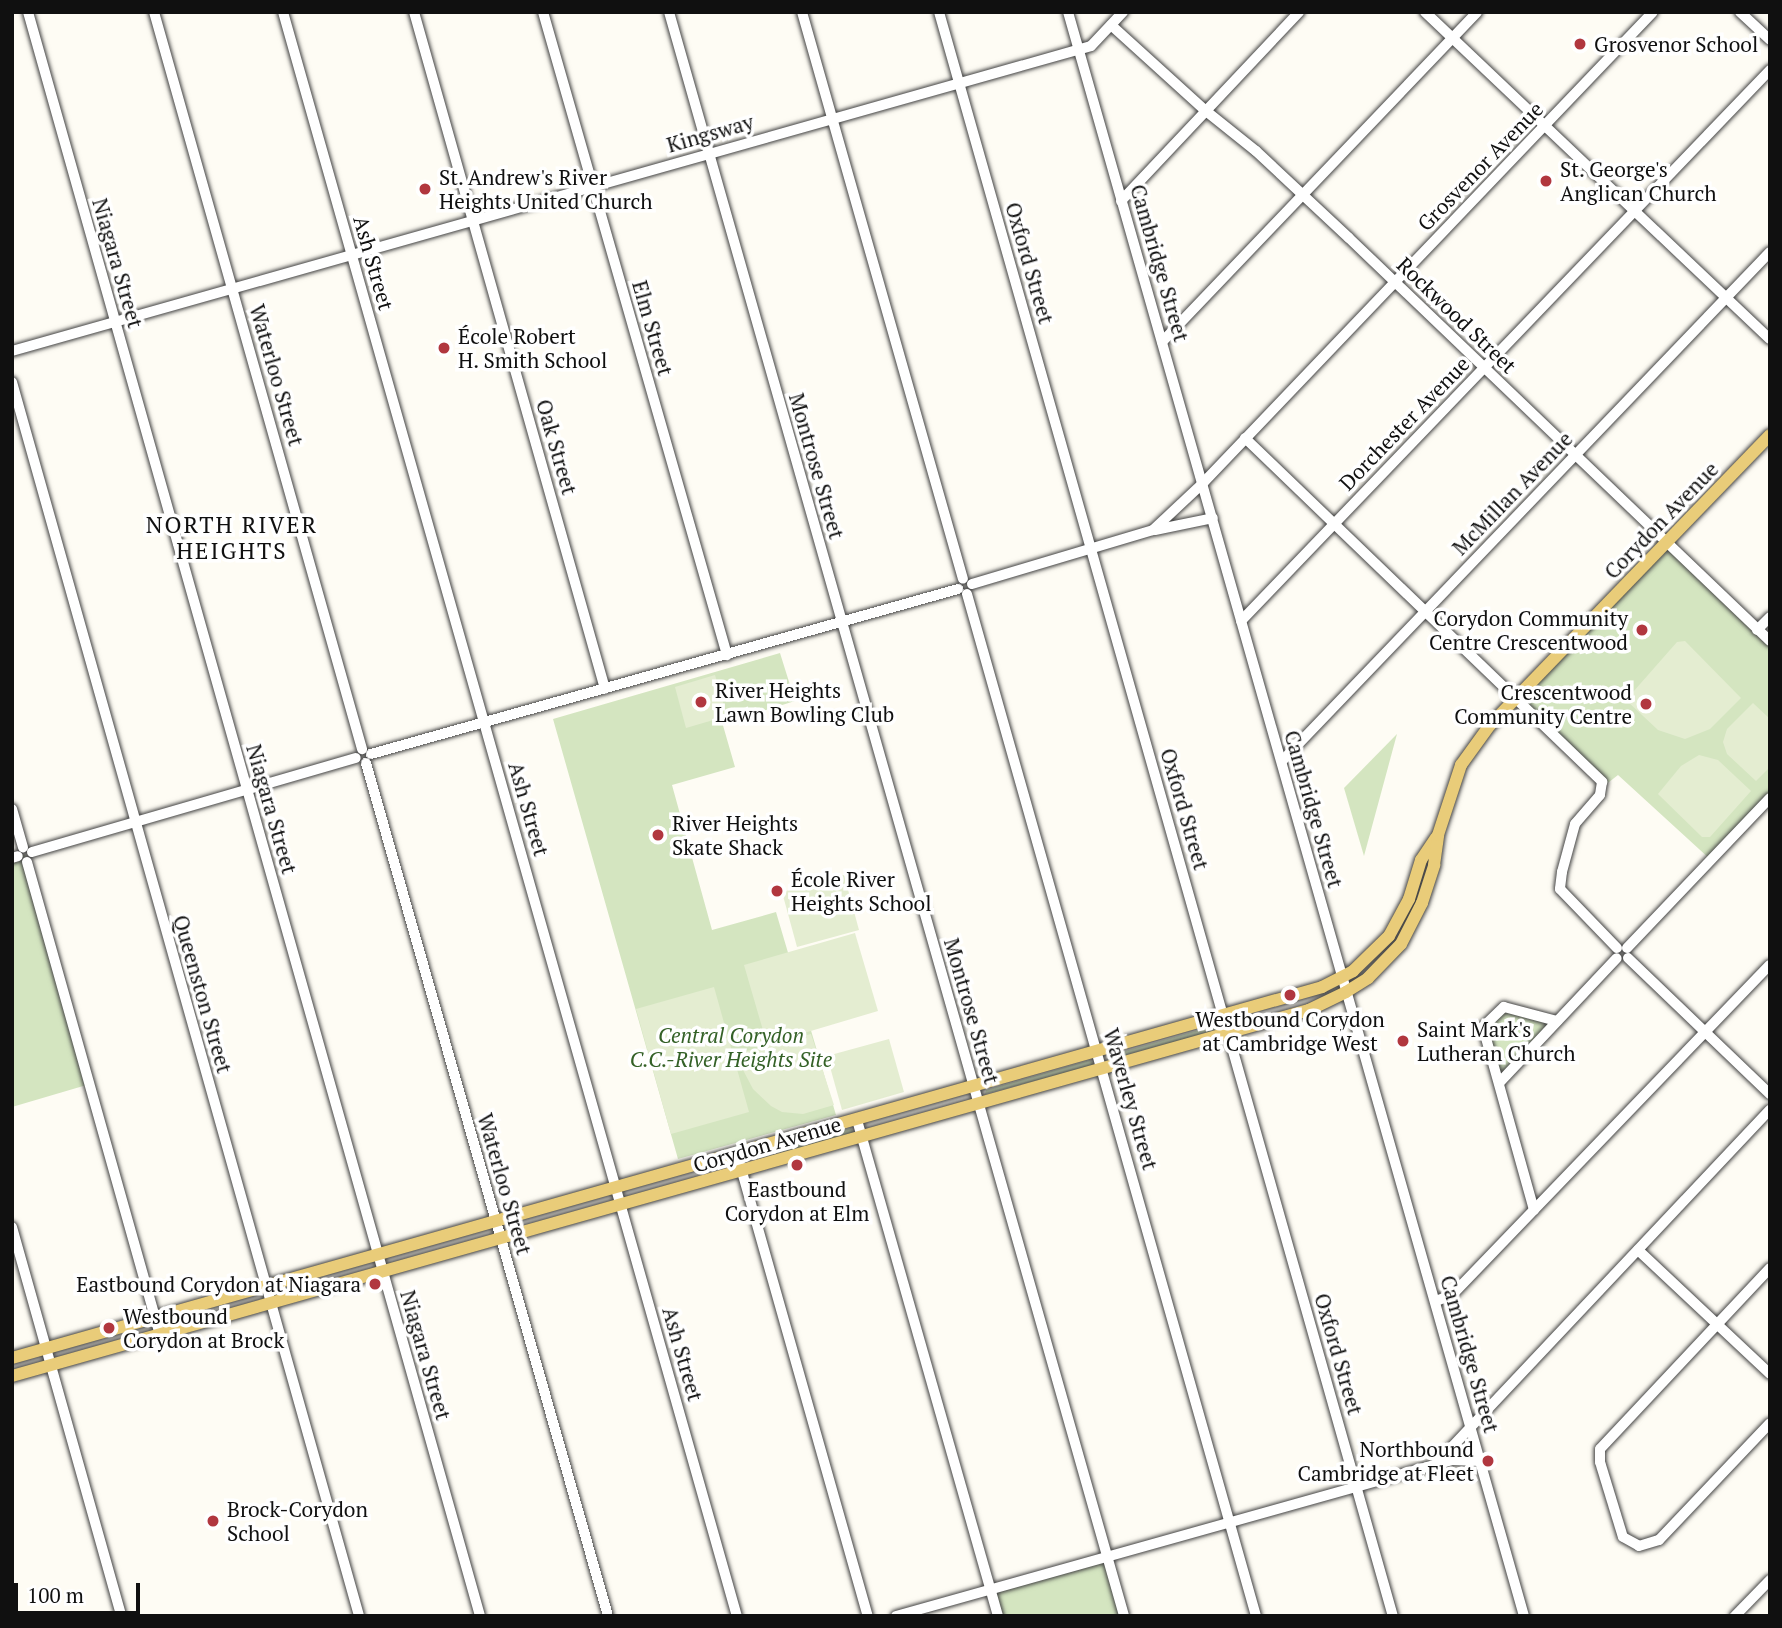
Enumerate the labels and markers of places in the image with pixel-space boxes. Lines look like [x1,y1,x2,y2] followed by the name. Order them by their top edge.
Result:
[1594,31,1758,57] place label: Grosvenor School
[1572,36,1588,52] marker: Grosvenor School
[1560,156,1717,206] place label: St. George's Anglican Church
[439,164,653,214] place label: St. Andrew's River Heights United Church
[1538,173,1554,189] marker: St. George's Anglican Church
[417,181,433,197] marker: St. Andrew's River Heights United Church
[458,323,608,373] place label: École Robert H. Smith School
[436,340,452,356] marker: École Robert H. Smith School
[1429,605,1628,655] place label: Corydon Community Centre Crescentwood
[1634,622,1650,638] marker: Corydon Community Centre Crescentwood
[715,677,894,727] place label: River Heights Lawn Bowling Club
[1454,679,1632,729] place label: Crescentwood Community Centre
[693,694,709,710] marker: River Heights Lawn Bowling Club
[1638,696,1654,712] marker: Crescentwood Community Centre
[672,810,798,860] place label: River Heights Skate Shack
[650,827,666,843] marker: River Heights Skate Shack
[791,866,931,916] place label: École River Heights School
[769,883,785,899] marker: École River Heights School
[1282,987,1298,1003] marker: Westbound Corydon at Cambridge West
[1195,1006,1385,1056] place label: Westbound Corydon at Cambridge West
[1417,1016,1576,1066] place label: Saint Mark's Lutheran Church
[1395,1033,1411,1049] marker: Saint Mark's Lutheran Church
[789,1157,805,1173] marker: Eastbound Corydon at Elm
[725,1176,869,1226] place label: Eastbound Corydon at Elm
[76,1271,361,1297] place label: Eastbound Corydon at Niagara
[367,1276,383,1292] marker: Eastbound Corydon at Niagara
[123,1303,284,1353] place label: Westbound Corydon at Brock
[101,1320,117,1336] marker: Westbound Corydon at Brock
[1297,1436,1474,1486] place label: Northbound Cambridge at Fleet
[1480,1453,1496,1469] marker: Northbound Cambridge at Fleet
[227,1496,368,1546] place label: Brock-Corydon School
[205,1513,221,1529] marker: Brock-Corydon School

